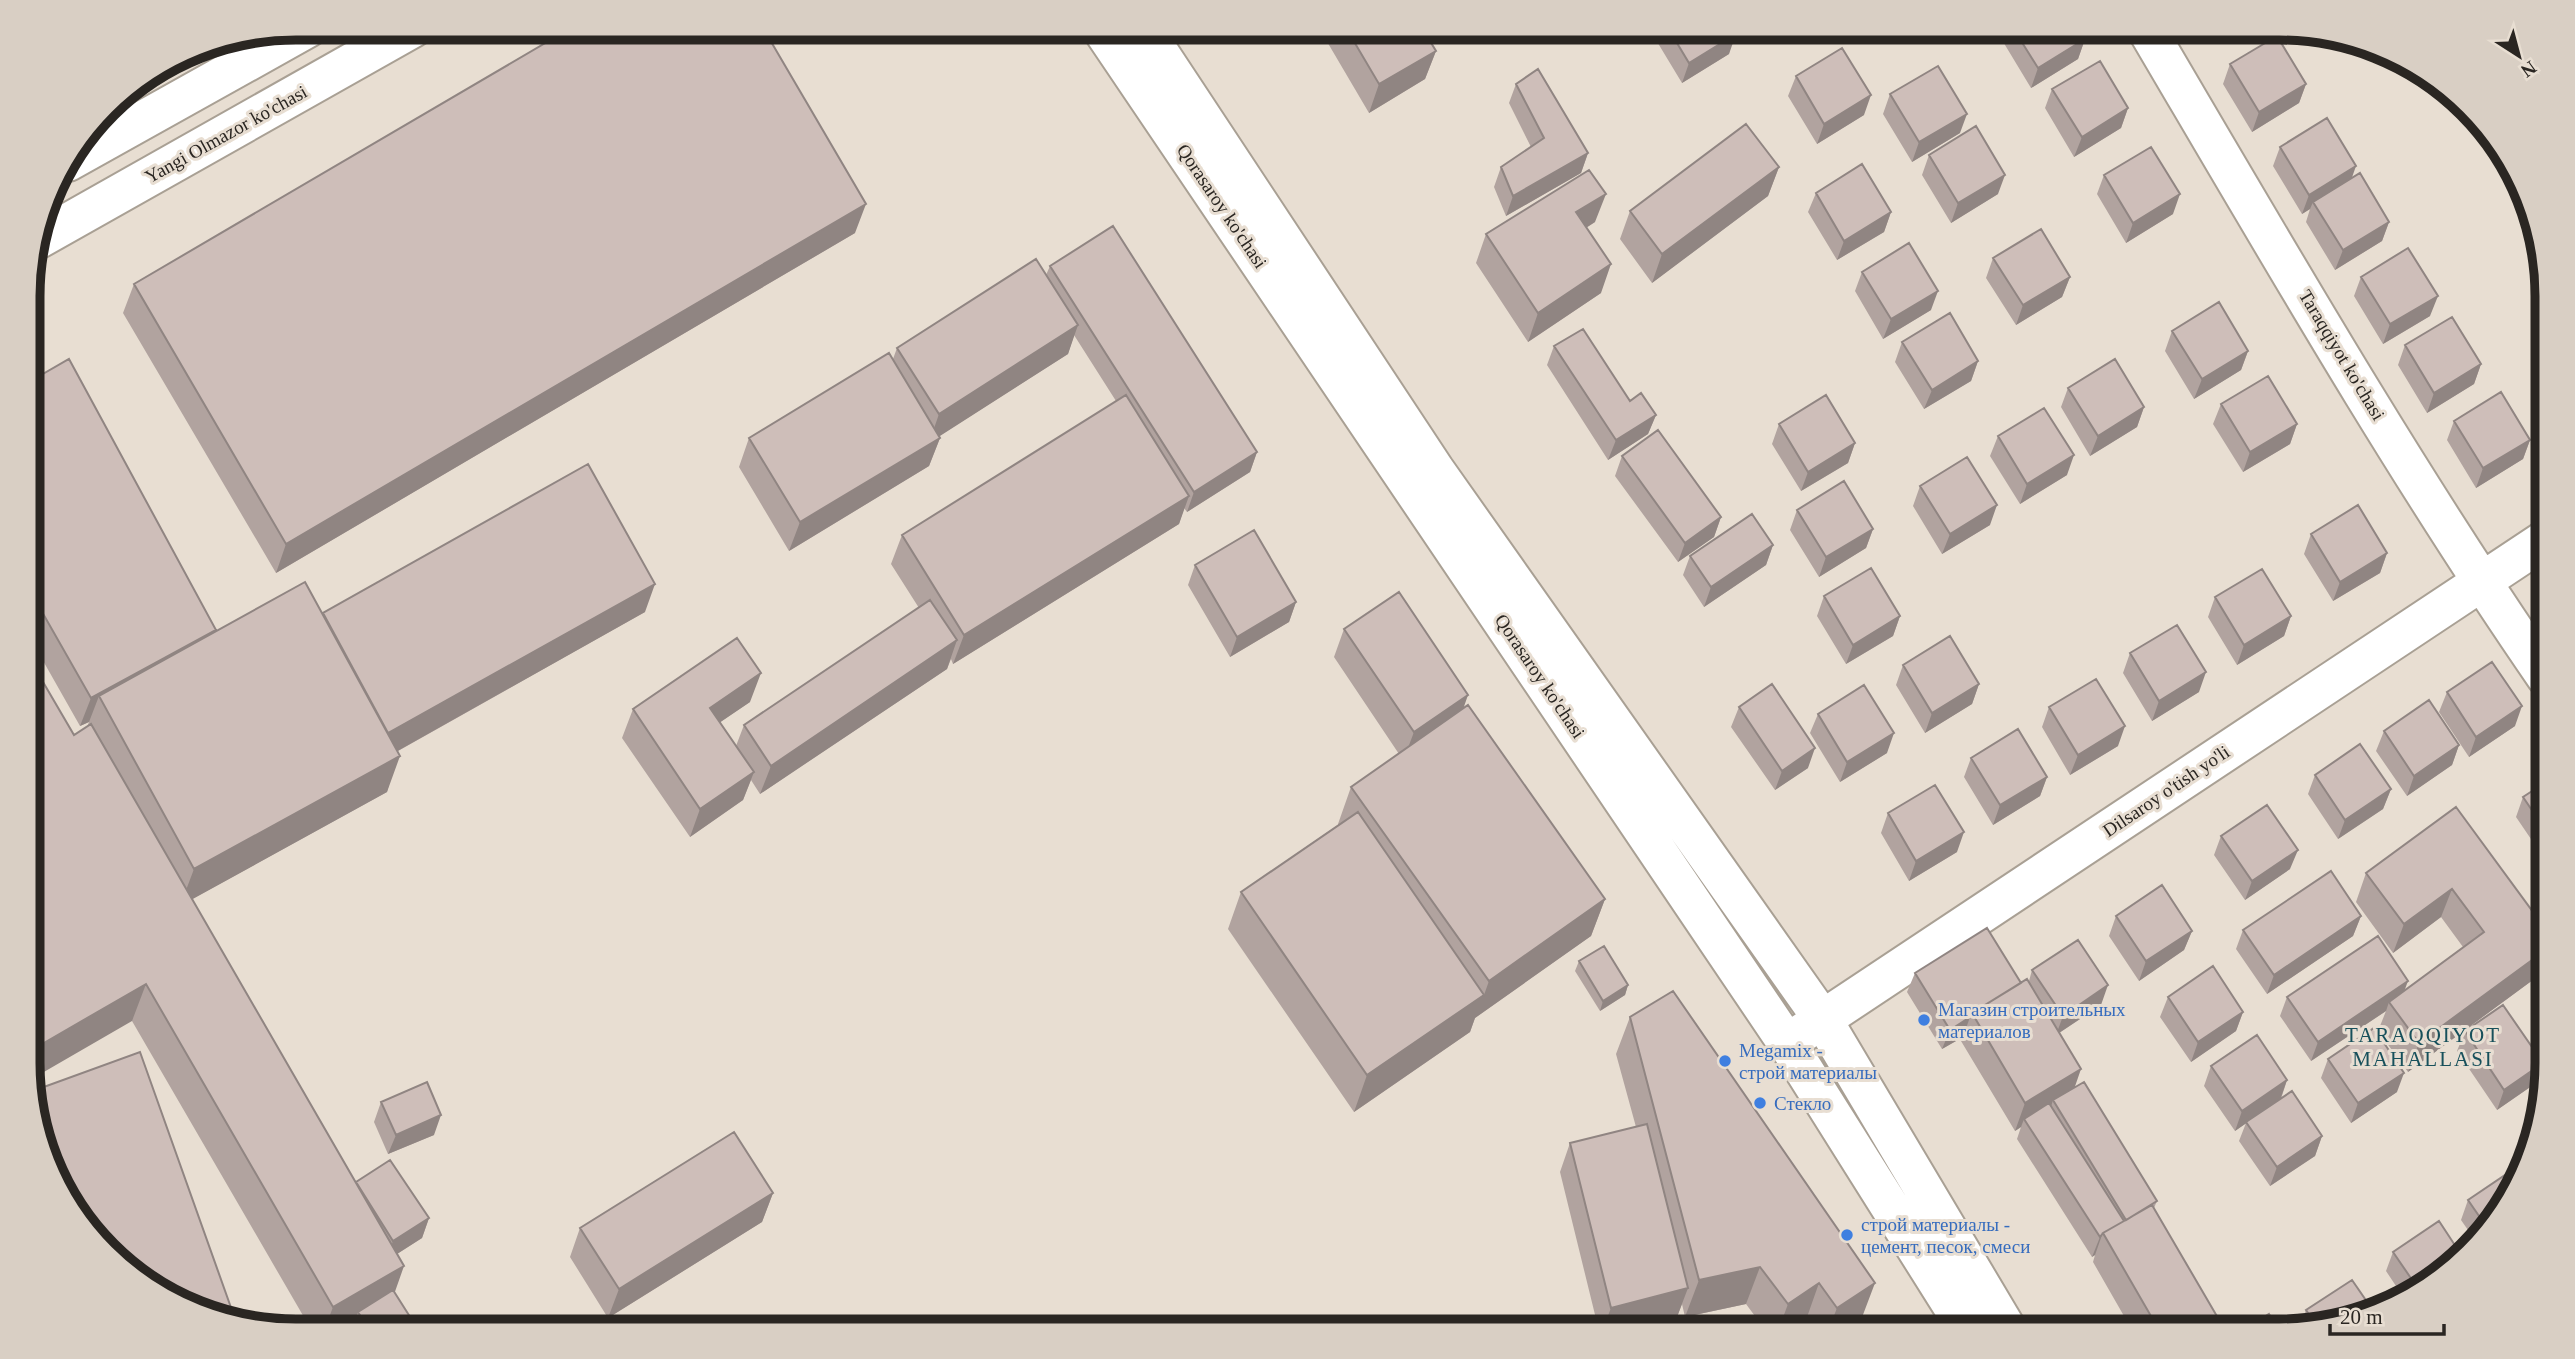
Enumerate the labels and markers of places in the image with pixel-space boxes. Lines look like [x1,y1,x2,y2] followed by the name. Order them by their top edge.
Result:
[1938,999,2126,1042] place label: Магазин строительных материалов
[1916,1012,1932,1028] marker: Магазин строительных материалов
[1739,1040,1877,1083] place label: Megamix - строй материалы
[1717,1053,1733,1069] marker: Megamix - строй материалы
[1774,1093,1831,1114] place label: Стекло
[1752,1095,1768,1111] marker: Стекло
[1861,1214,2030,1257] place label: строй материалы - цемент, песок, смеси
[1839,1227,1855,1243] marker: строй материалы - цемент, песок, смеси

